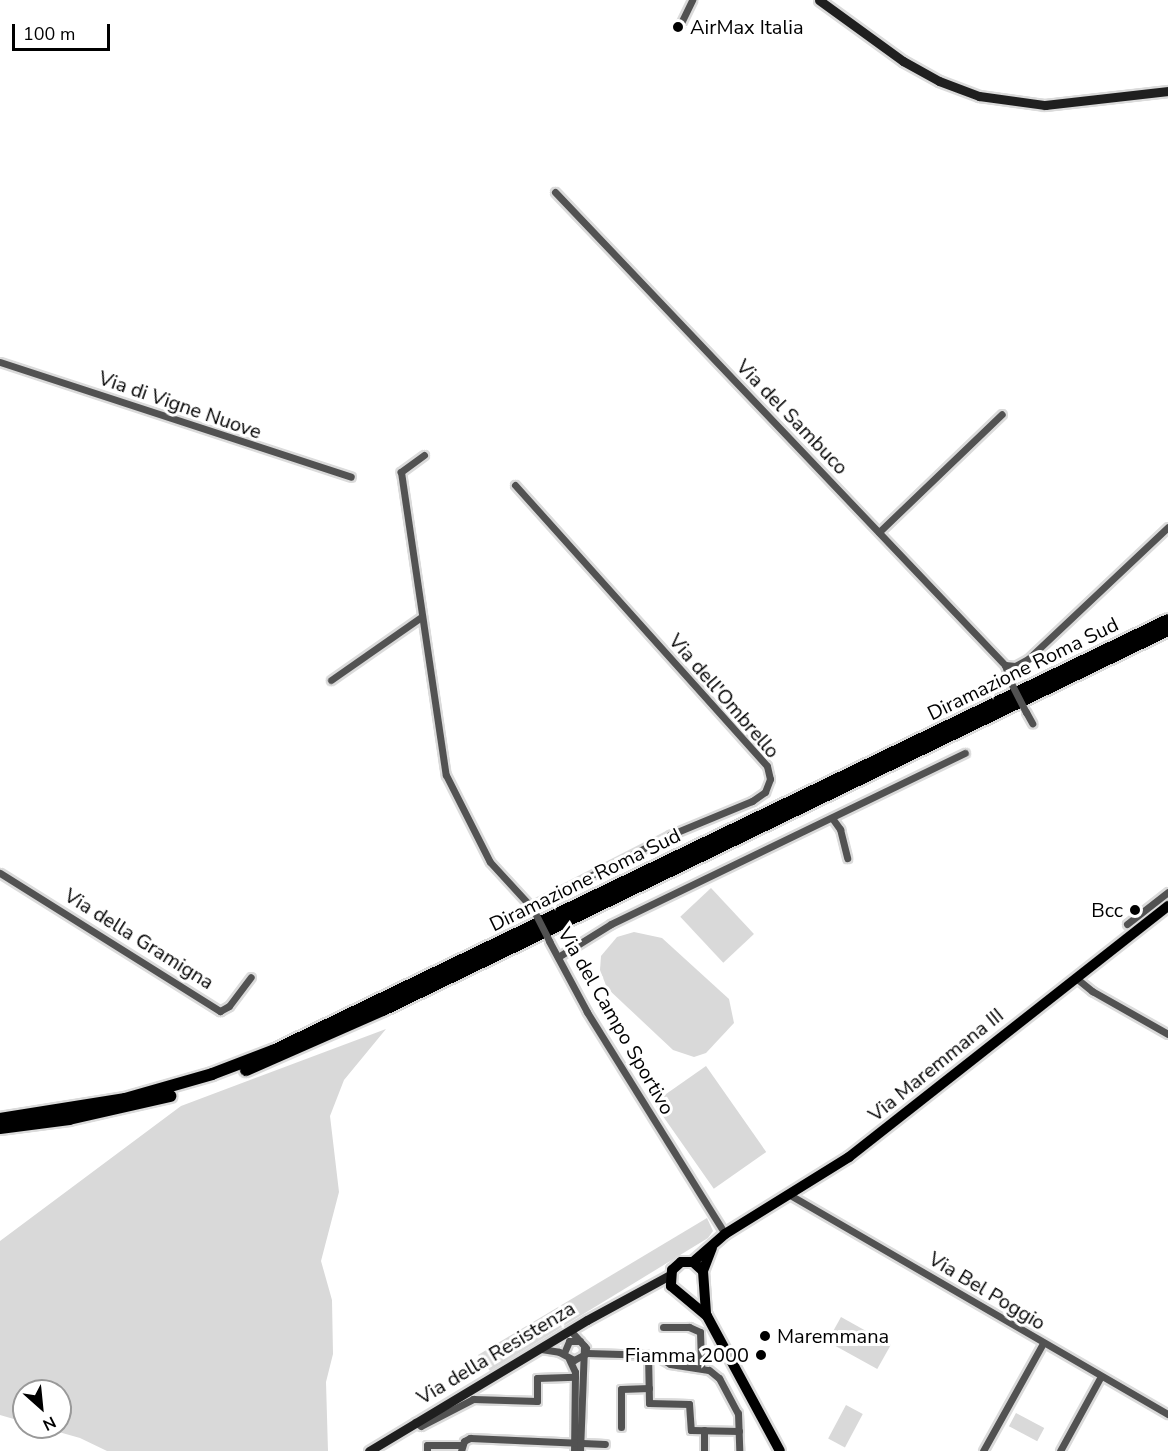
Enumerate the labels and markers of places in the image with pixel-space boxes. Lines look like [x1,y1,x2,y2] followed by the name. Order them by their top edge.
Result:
[690,15,804,39] place label: AirMax Italia
[671,20,685,34] marker: AirMax Italia
[1091,898,1123,922] place label: Bcc
[1128,903,1142,917] marker: Bcc
[777,1324,889,1348] place label: Maremmana
[758,1329,772,1343] marker: Maremmana
[625,1343,749,1367] place label: Fiamma 2000
[754,1348,768,1362] marker: Fiamma 2000

